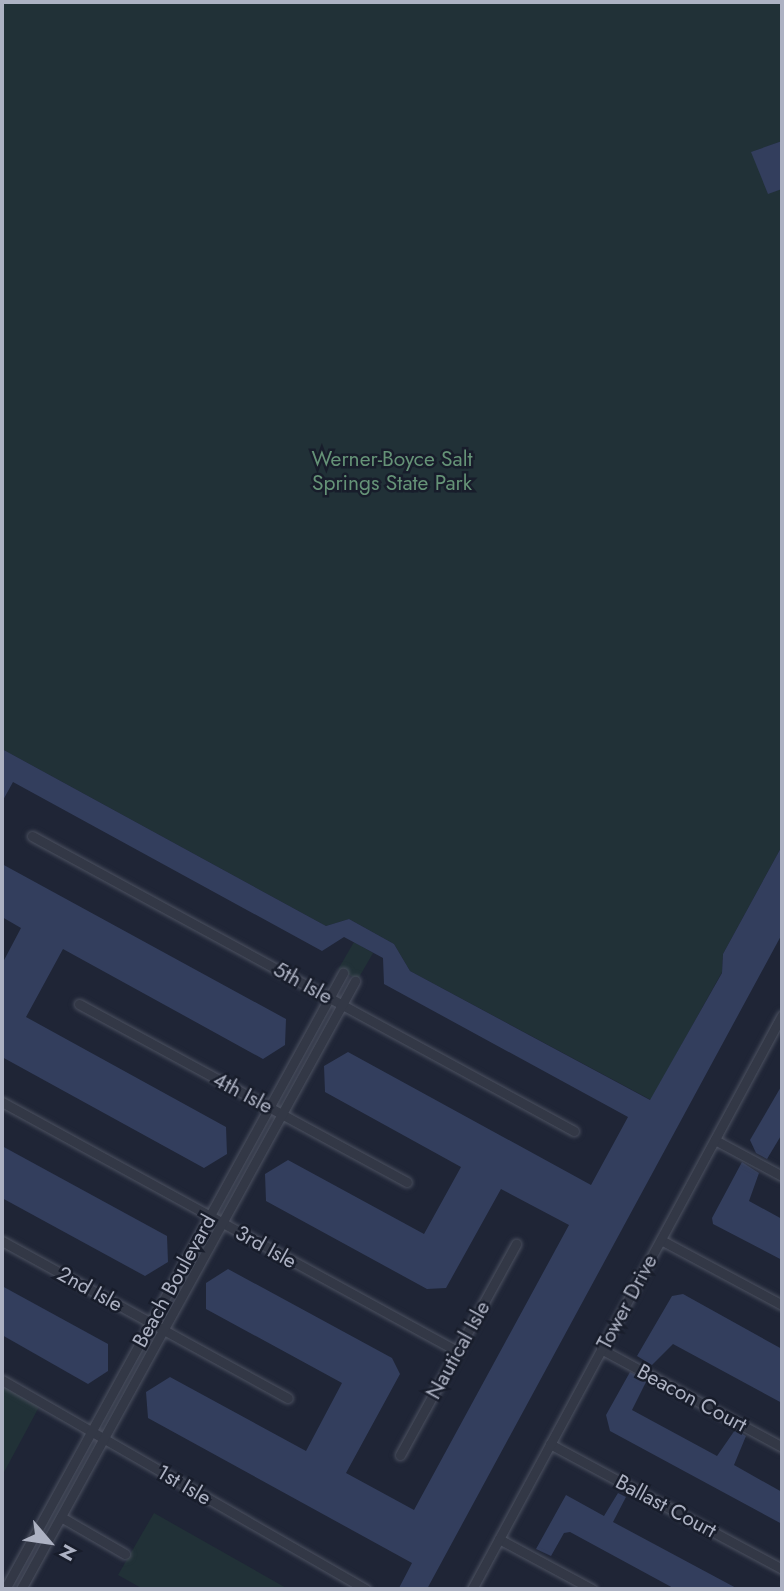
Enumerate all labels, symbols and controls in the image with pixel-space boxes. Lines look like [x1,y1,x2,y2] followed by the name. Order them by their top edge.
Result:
[311,446,473,496] park label: Werner-Boyce Salt Springs State Park
[269,957,337,1009] street label: 5th Isle
[209,1067,277,1119] street label: 4th Isle
[127,1210,221,1352] street label: Beach Boulevard
[231,1220,301,1274] street label: 3rd Isle
[592,1250,662,1354] street label: Tower Drive
[53,1261,127,1317] street label: 2nd Isle
[421,1296,495,1404] street label: Nautical Isle
[633,1359,751,1437] street label: Beacon Court
[152,1459,216,1511] street label: 1st Isle
[611,1469,721,1543] street label: Ballast Court
[14,1507,84,1577] north arrow
[52,1539,83,1566] text: N

